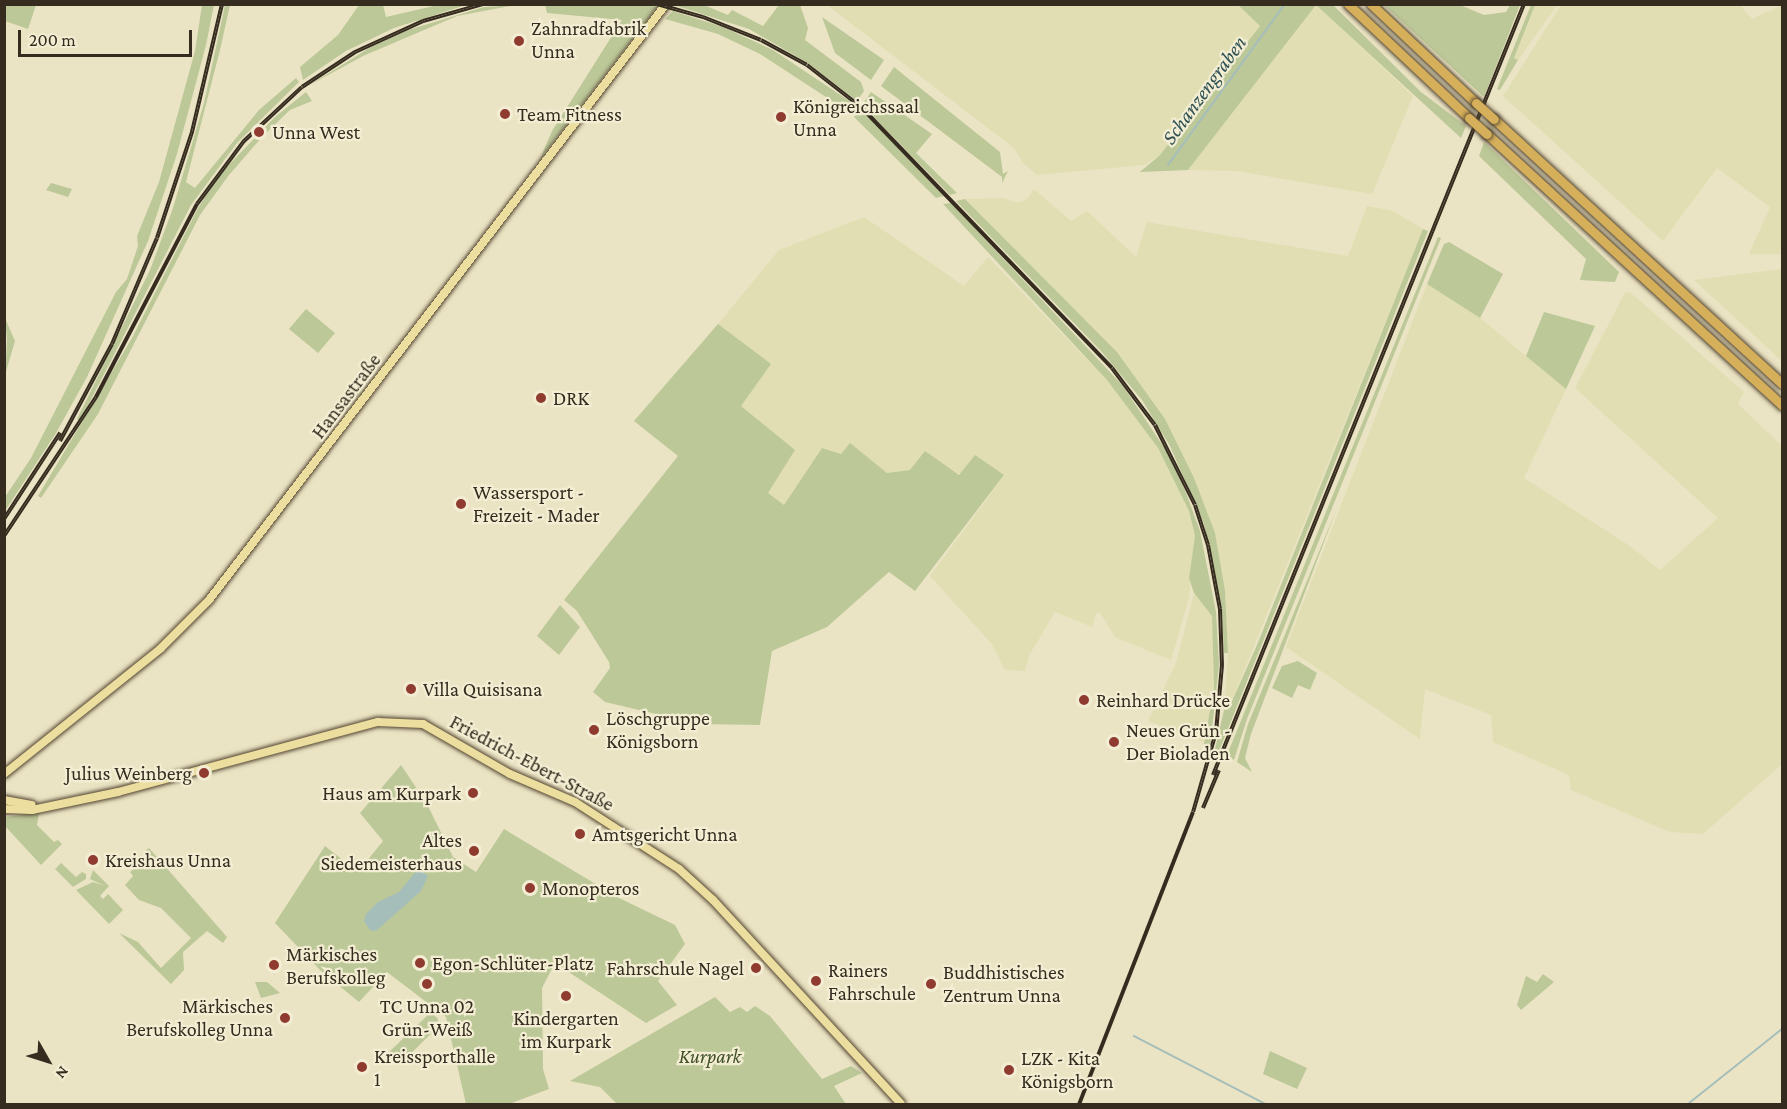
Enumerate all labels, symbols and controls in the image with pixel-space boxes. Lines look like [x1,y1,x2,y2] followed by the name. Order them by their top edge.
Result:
[531,17,646,64] place label: Zahnradfabrik Unna
[21,18,195,56] scale bar
[29,30,76,50] text: 200 m
[1156,31,1252,149] water label: Schanzengraben
[512,34,526,48] marker: Zahnradfabrik Unna
[793,94,919,141] place label: Königreichssaal Unna
[517,102,622,126] place label: Team Fitness
[498,107,512,121] marker: Team Fitness
[774,110,788,124] marker: Königreichssaal Unna
[272,120,360,144] place label: Unna West
[250,123,268,141] marker: Unna West
[306,349,386,443] street label: Hansastraße
[553,386,589,410] place label: DRK
[534,391,548,405] marker: DRK
[473,480,600,527] place label: Wassersport - Freizeit - Mader
[454,497,468,511] marker: Wassersport - Freizeit - Mader
[423,677,542,701] place label: Villa Quisisana
[404,682,418,696] marker: Villa Quisisana
[1096,688,1230,712] place label: Reinhard Drücke
[1077,693,1091,707] marker: Reinhard Drücke
[606,706,710,753] place label: Löschgruppe Königsborn
[446,710,618,816] street label: Friedrich-Ebert-Straße
[1126,718,1231,765] place label: Neues Grün - Der Bioladen
[587,723,601,737] marker: Löschgruppe Königsborn
[1107,735,1121,749] marker: Neues Grün - Der Bioladen
[65,761,192,785] place label: Julius Weinberg
[197,766,211,780] marker: Julius Weinberg
[322,781,461,805] place label: Haus am Kurpark
[466,786,480,800] marker: Haus am Kurpark
[592,822,737,846] place label: Amtsgericht Unna
[573,827,587,841] marker: Amtsgericht Unna
[321,828,462,875] place label: Altes Siedemeisterhaus
[467,844,481,858] marker: Altes Siedemeisterhaus
[105,848,231,872] place label: Kreishaus Unna
[86,853,100,867] marker: Kreishaus Unna
[542,876,639,900] place label: Monopteros
[523,881,537,895] marker: Monopteros
[286,942,385,989] place label: Märkisches Berufskolleg
[432,951,594,975] place label: Egon-Schlüter-Platz
[413,956,427,970] marker: Egon-Schlüter-Platz
[607,956,744,980] place label: Fahrschule Nagel
[267,958,281,972] marker: Märkisches Berufskolleg
[828,958,916,1005] place label: Rainers Fahrschule
[943,960,1065,1007] place label: Buddhistisches Zentrum Unna
[749,961,763,975] marker: Fahrschule Nagel
[809,974,823,988] marker: Rainers Fahrschule
[420,977,434,991] marker: TC Unna 02 Grün-Weiß
[924,977,938,991] marker: Buddhistisches Zentrum Unna
[559,989,573,1003] marker: Kindergarten im Kurpark
[126,994,273,1041] place label: Märkisches Berufskolleg Unna
[380,994,474,1041] place label: TC Unna 02 Grün-Weiß
[513,1006,619,1053] place label: Kindergarten im Kurpark
[278,1011,292,1025] marker: Märkisches Berufskolleg Unna
[18,1031,78,1091] north arrow
[374,1044,495,1091] place label: Kreissporthalle 1
[679,1044,741,1068] park label: Kurpark
[1021,1046,1114,1093] place label: LZK - Kita Königsborn
[355,1060,369,1074] marker: Kreissporthalle 1
[52,1063,72,1082] text: N
[1002,1063,1016,1077] marker: LZK - Kita Königsborn

